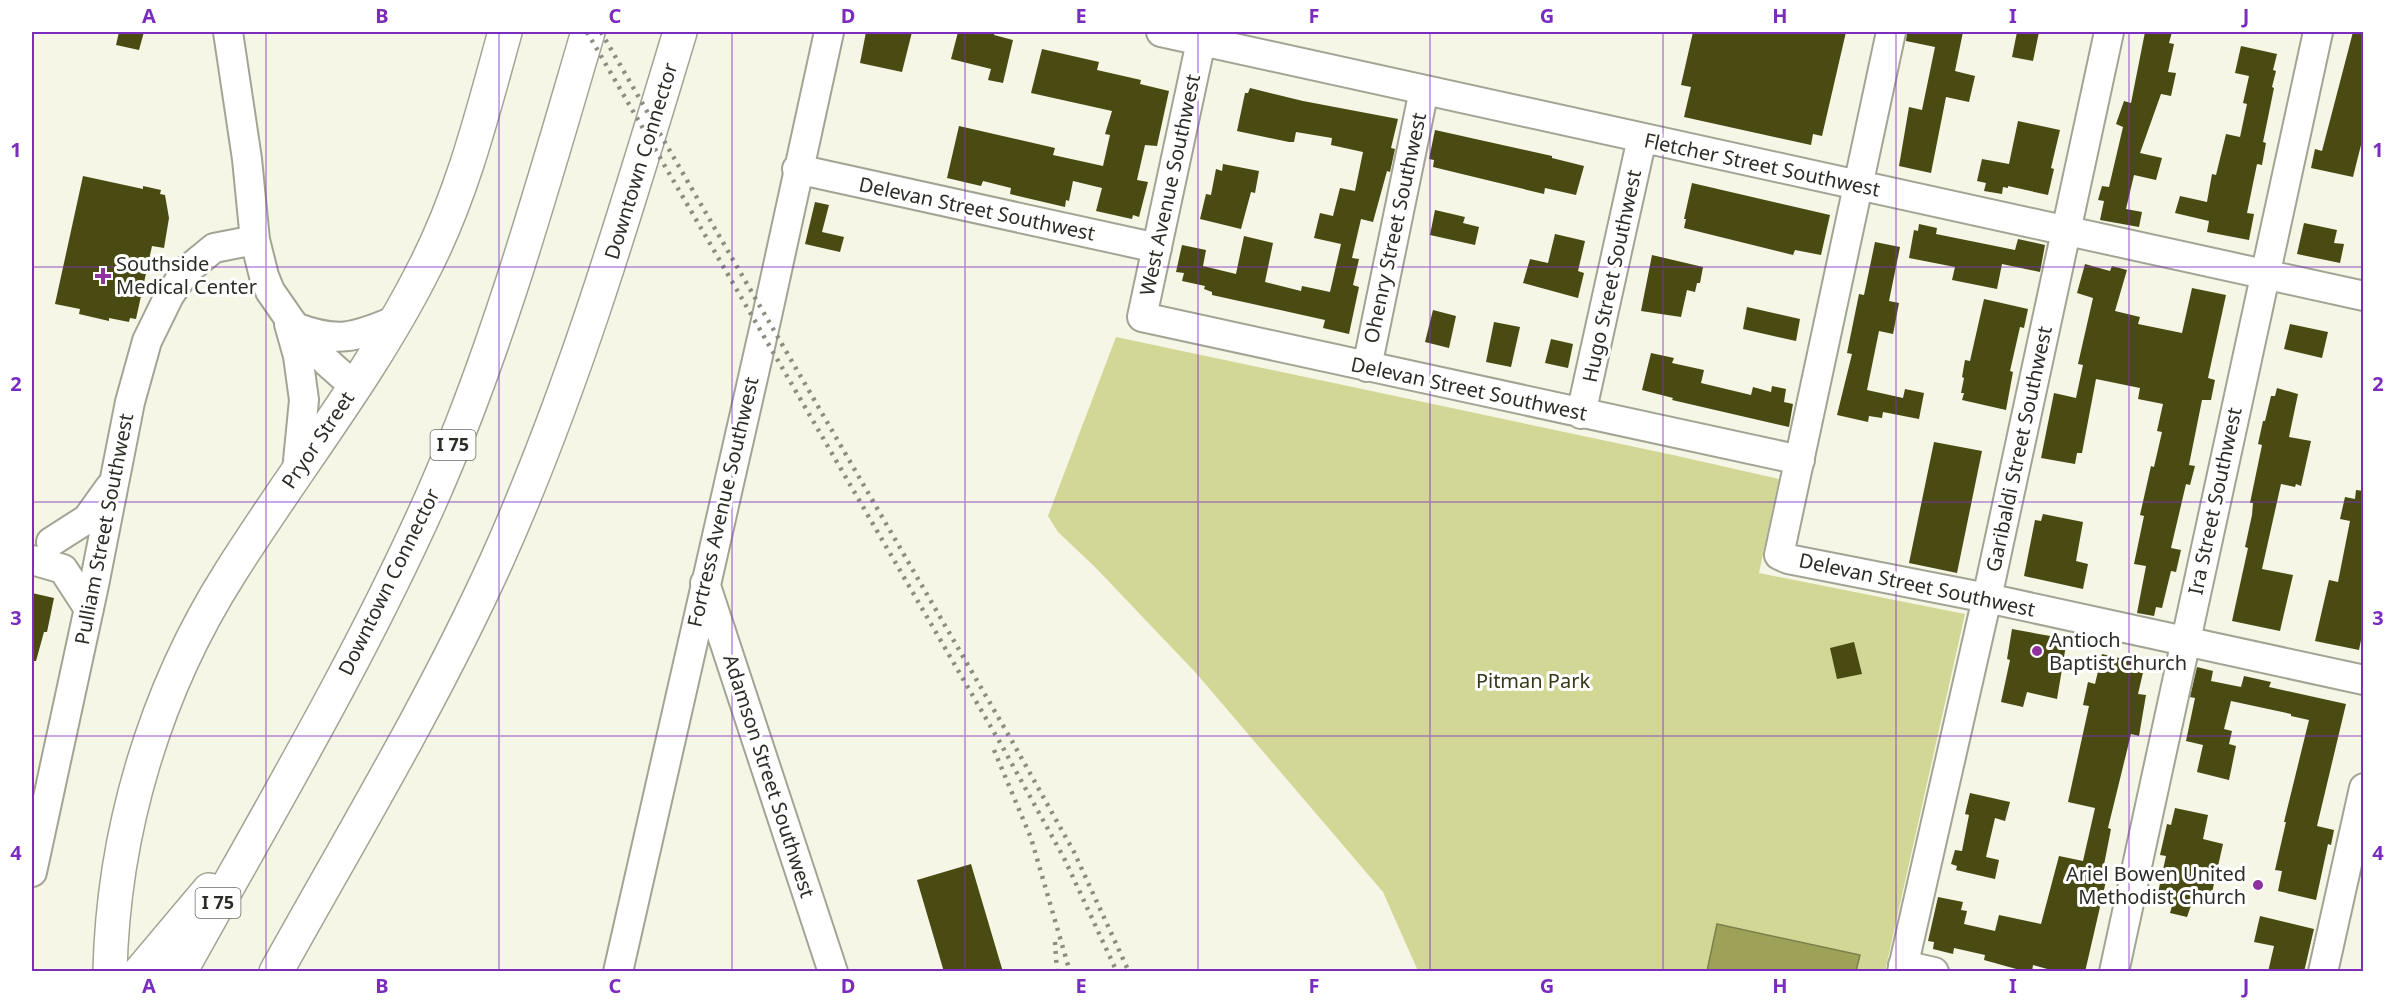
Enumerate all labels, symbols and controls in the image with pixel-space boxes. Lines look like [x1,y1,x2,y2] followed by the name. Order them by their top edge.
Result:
[142,2,156,29] text: A
[375,2,389,29] text: B
[609,2,622,29] text: C
[841,2,855,29] text: D
[1075,2,1087,29] text: E
[1309,2,1319,29] text: F
[1540,2,1554,29] text: G
[1772,2,1788,29] text: H
[2009,2,2017,29] text: I
[2241,2,2249,29] text: J
[598,59,683,263] street label: Downtown Connector
[1133,72,1206,298] street label: West Avenue Southwest
[1357,110,1432,346] street label: Ohenry Street Southwest
[1642,126,1883,203] street label: Fletcher Street Southwest
[10,136,22,163] text: 1
[2372,136,2384,163] text: 1
[1576,167,1647,385] street label: Hugo Street Southwest
[857,170,1098,247] street label: Delevan Street Southwest
[116,250,257,300] place label: Southside Medical Center
[94,267,112,285] marker: Southside Medical Center
[1979,324,2058,574] street label: Garibaldi Street Southwest
[1349,350,1590,427] street label: Delevan Street Southwest
[10,370,22,397] text: 2
[2372,370,2384,397] text: 2
[681,374,764,629] street label: Fortress Avenue Southwest
[275,386,360,494] street label: Pryor Street
[2181,405,2248,597] street label: Ira Street Southwest
[68,411,139,647] street label: Pulliam Street Southwest
[430,430,476,460] road number: I 75
[332,484,446,680] street label: Downtown Connector
[1797,546,2038,623] street label: Delevan Street Southwest
[10,604,22,631] text: 3
[2372,604,2384,631] text: 3
[2049,626,2187,676] place label: Antioch Baptist Church
[2030,644,2044,658] marker: Antioch Baptist Church
[717,651,822,901] street label: Adamson Street Southwest
[1476,667,1590,694] park label: Pitman Park
[10,839,22,866] text: 4
[2372,839,2384,866] text: 4
[2066,860,2246,910] place label: Ariel Bowen United Methodist Church
[2251,878,2265,892] marker: Ariel Bowen United Methodist Church
[196,888,240,918] road number: I 75
[142,972,156,999] text: A
[375,972,389,999] text: B
[609,972,622,999] text: C
[841,972,855,999] text: D
[1075,972,1087,999] text: E
[1309,972,1319,999] text: F
[1540,972,1554,999] text: G
[1772,972,1788,999] text: H
[2009,972,2017,999] text: I
[2241,972,2249,999] text: J

